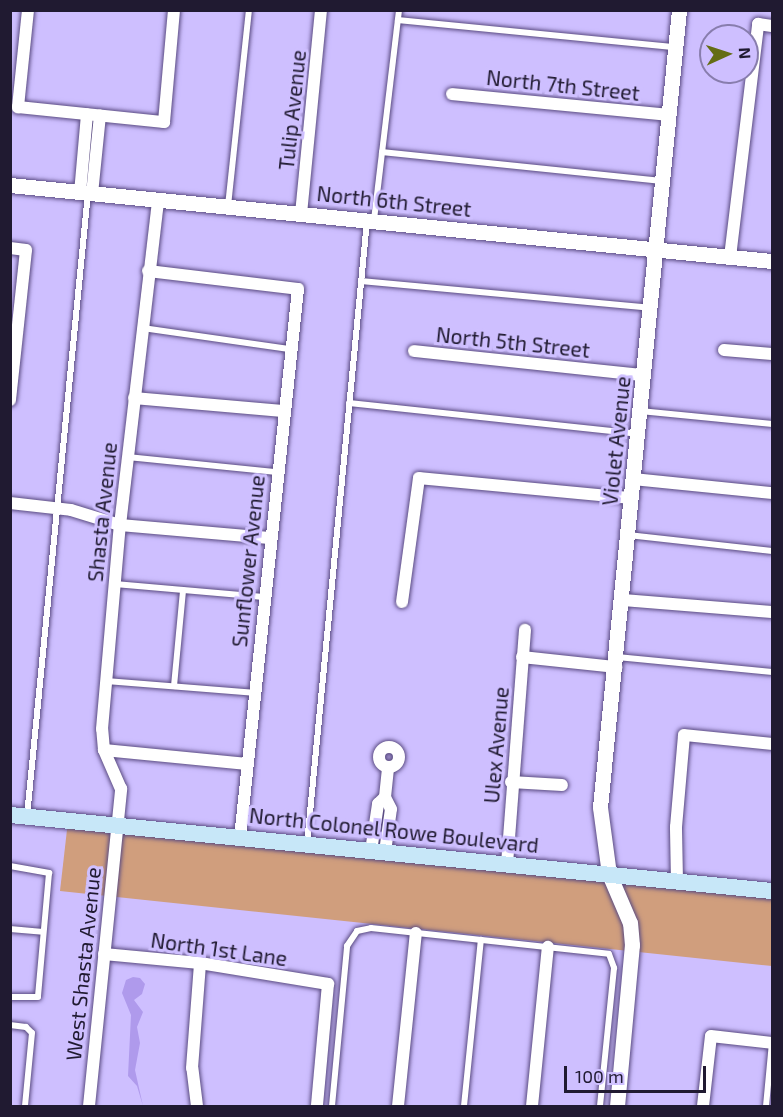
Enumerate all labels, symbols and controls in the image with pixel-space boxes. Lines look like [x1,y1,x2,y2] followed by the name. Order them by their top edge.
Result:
[699,24,759,84] north arrow
[736,47,755,59] text: N
[273,49,311,171] street label: Tulip Avenue
[485,64,641,106] street label: North 7th Street
[315,180,473,222] street label: North 6th Street
[435,321,591,363] street label: North 5th Street
[597,375,635,507] street label: Violet Avenue
[82,441,122,583] street label: Shasta Avenue
[226,473,270,649] street label: Sunflower Avenue
[478,685,514,805] street label: Ulex Avenue
[248,802,540,858] street label: North Colonel Rowe Boulevard
[60,866,106,1062] street label: West Shasta Avenue
[149,927,289,971] street label: North 1st Lane
[567,1054,710,1092] scale bar
[575,1065,624,1087] text: 100 m

